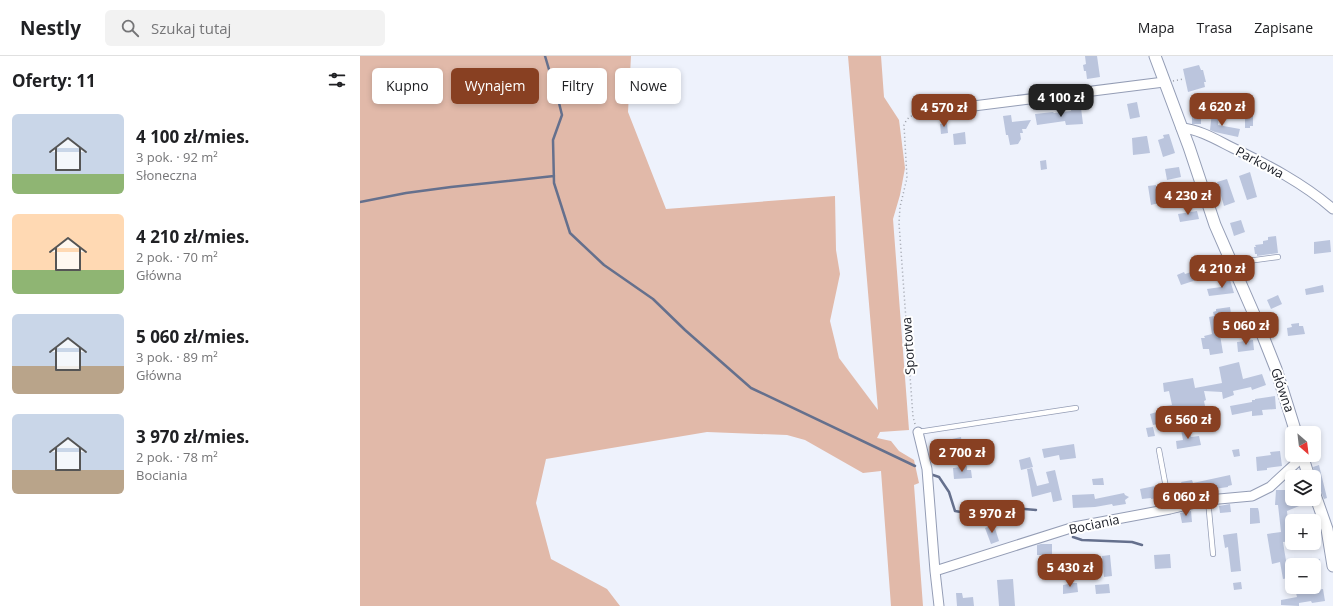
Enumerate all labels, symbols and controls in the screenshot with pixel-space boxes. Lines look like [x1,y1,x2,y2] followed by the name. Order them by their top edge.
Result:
[105,10,385,46] search box
[20,15,81,41] text: Nestly
[119,17,141,39] icon: search
[151,18,231,38] text: Szukaj tutaj
[1138,18,1175,37] text: Mapa
[1197,18,1232,37] text: Trasa
[1254,18,1313,37] text: Zapisane
[372,68,443,104] chip: Kupno
[451,68,539,104] chip: Wynajem
[547,68,607,104] chip: Filtry
[615,68,681,104] chip: Nowe
[12,69,96,92] text: Oferty: 11
[326,69,348,91] icon: filters
[1020,84,1102,118] pin: 4 100 zł
[1038,88,1084,106] text: 4 100 zł
[1181,93,1263,127] pin: 4 620 zł
[903,94,985,128] pin: 4 570 zł
[1199,97,1245,115] text: 4 620 zł
[921,98,967,116] text: 4 570 zł
[136,125,249,148] text: 4 100 zł/mies.
[44,130,92,178] icon: home
[1233,142,1287,182] street label: Parkowa
[136,148,218,166] text: 3 pok. · 92 m²
[136,166,197,184] text: Słoneczna
[1147,182,1229,216] pin: 4 230 zł
[1165,186,1211,204] text: 4 230 zł
[136,225,249,248] text: 4 210 zł/mies.
[44,230,92,278] icon: home
[136,248,218,266] text: 2 pok. · 70 m²
[1181,255,1263,289] pin: 4 210 zł
[1199,259,1245,277] text: 4 210 zł
[136,266,182,284] text: Główna
[1205,312,1287,346] pin: 5 060 zł
[897,316,919,376] street label: Sportowa
[1223,316,1269,334] text: 5 060 zł
[136,325,249,348] text: 5 060 zł/mies.
[44,330,92,378] icon: home
[136,348,218,366] text: 3 pok. · 89 m²
[1267,365,1299,415] street label: Główna
[136,366,182,384] text: Główna
[1147,406,1229,440] pin: 6 560 zł
[1165,410,1211,428] text: 6 560 zł
[136,425,249,448] text: 3 970 zł/mies.
[1285,426,1321,462] north arrow
[1285,426,1321,594] map controls
[44,430,92,478] icon: home
[921,439,1003,473] pin: 2 700 zł
[939,443,985,461] text: 2 700 zł
[136,448,218,466] text: 2 pok. · 78 m²
[136,466,187,484] text: Bociania
[1285,470,1321,506] button: layers
[1145,483,1227,517] pin: 6 060 zł
[1163,487,1209,505] text: 6 060 zł
[951,500,1033,534] pin: 3 970 zł
[969,504,1015,522] text: 3 970 zł
[1067,510,1121,538] street label: Bociania
[1285,514,1321,550] button: +
[1029,554,1111,588] pin: 5 430 zł
[1047,558,1093,576] text: 5 430 zł
[1285,558,1321,594] button: −

